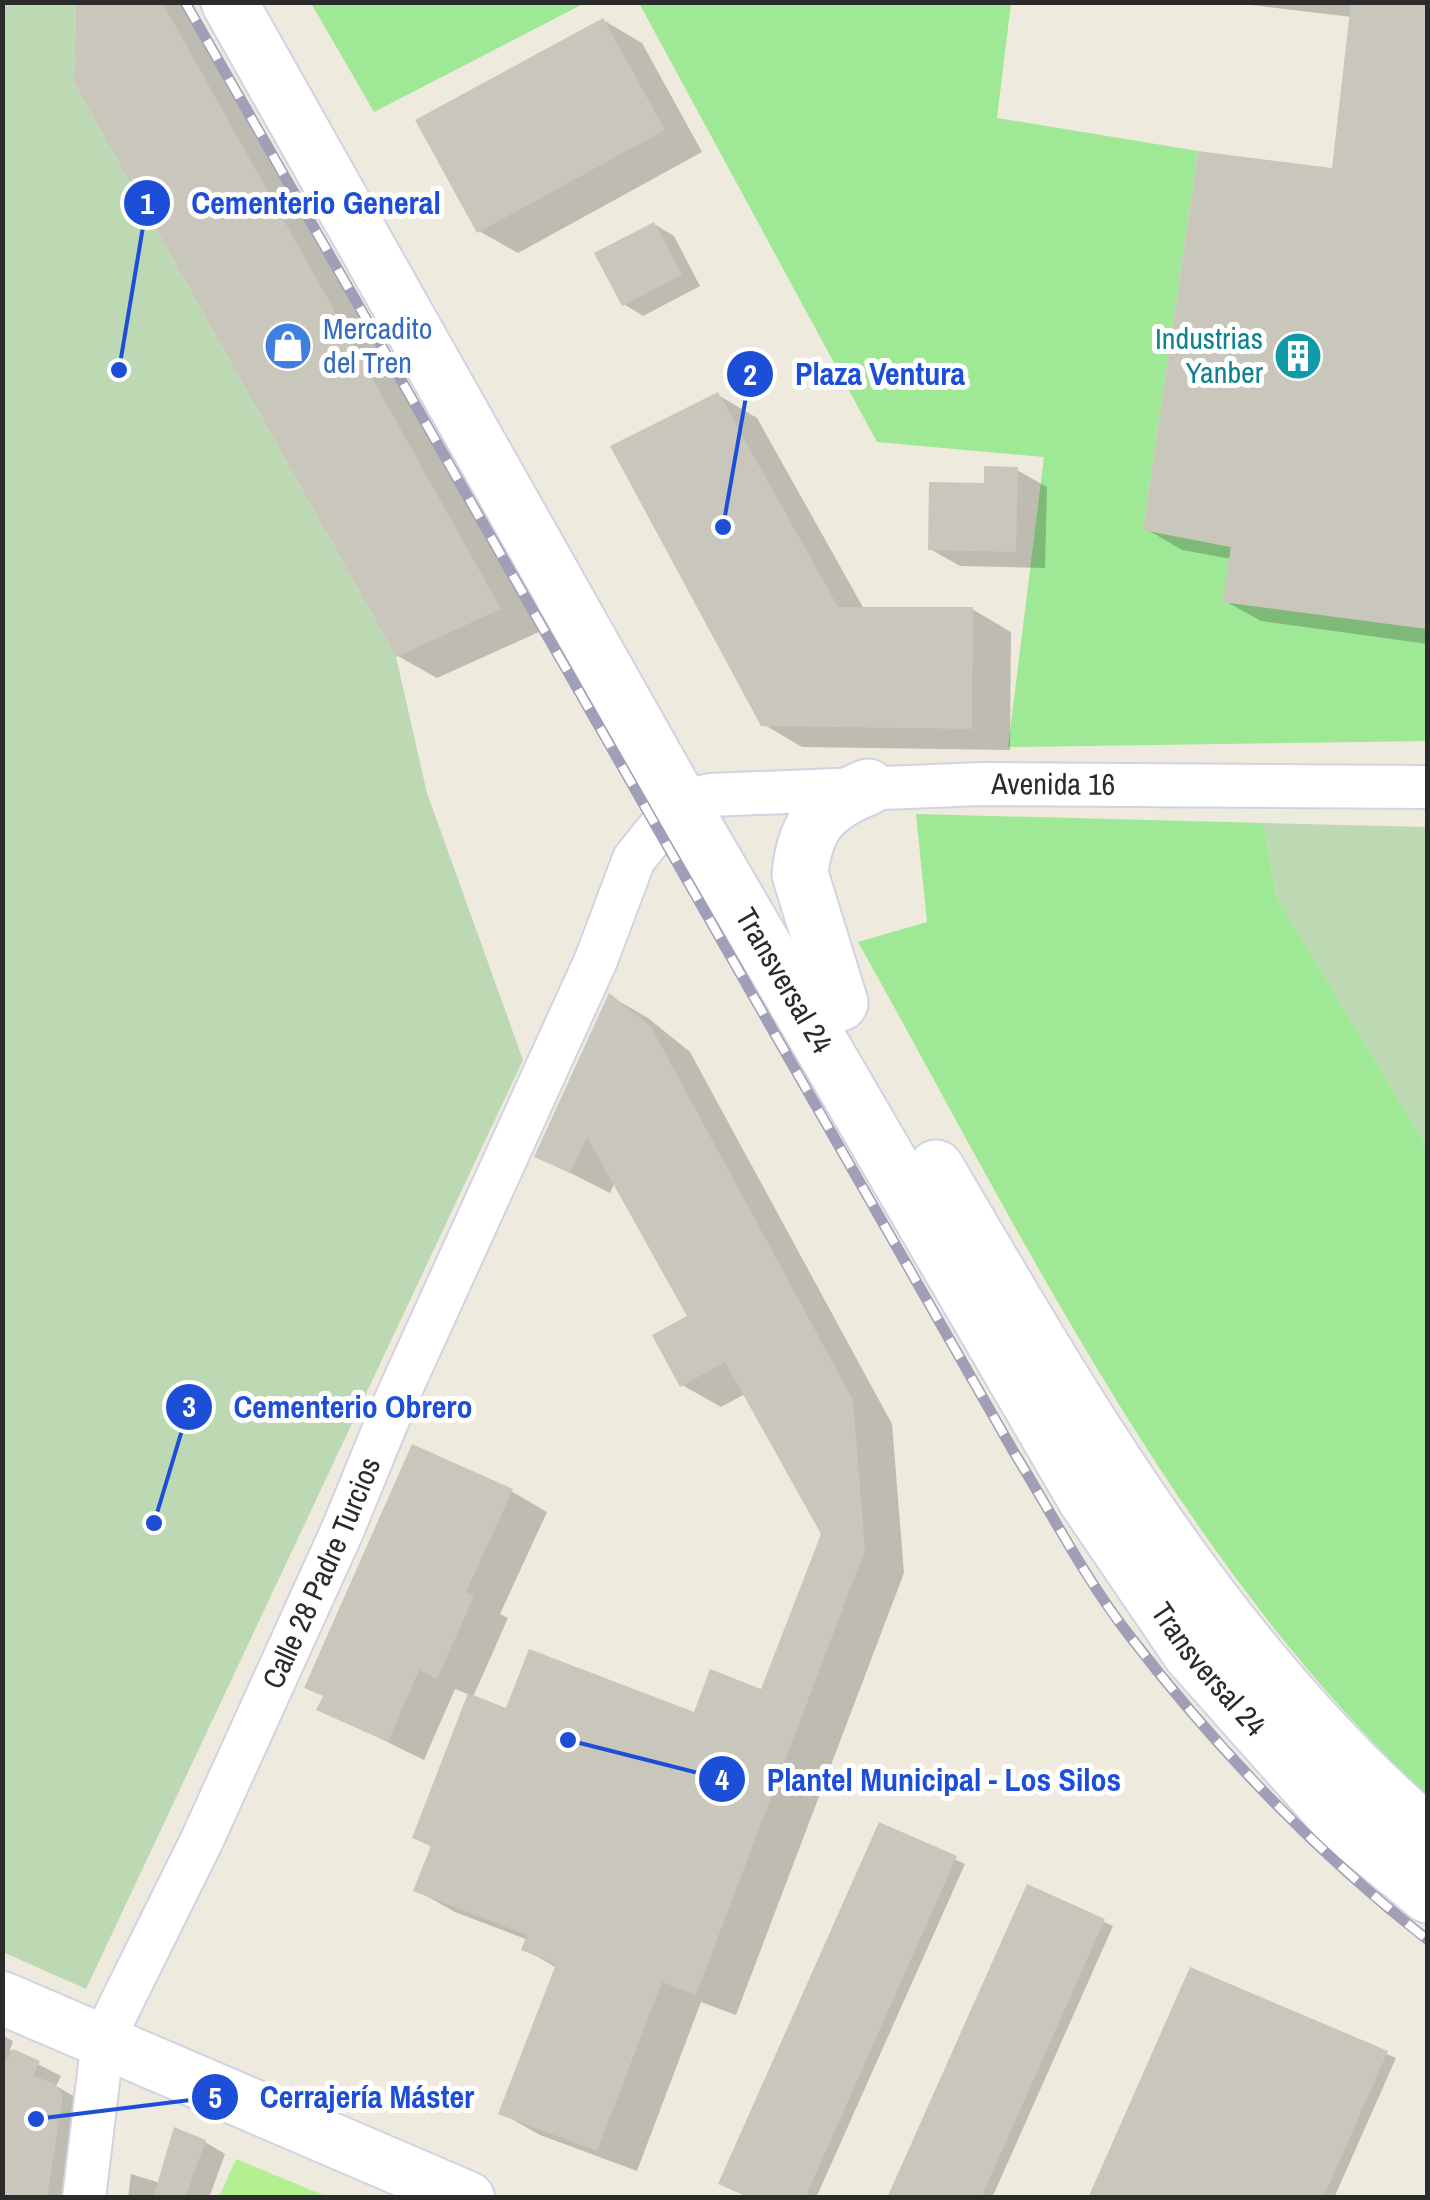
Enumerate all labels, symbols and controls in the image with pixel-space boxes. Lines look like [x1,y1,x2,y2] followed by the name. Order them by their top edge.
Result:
[122,172,461,234] callout: Cementerio General
[191,181,441,224] text: Cementerio General
[140,183,154,223] text: 1
[323,308,432,382] place label: Mercadito del Tren
[1155,318,1264,392] place label: Industrias Yanber
[262,320,314,372] shop icon: Mercadito del Tren
[1272,330,1324,382] building icon: Industrias Yanber
[725,343,985,405] callout: Plaza Ventura
[795,352,965,395] text: Plaza Ventura
[743,354,757,394] text: 2
[990,763,1115,804] street label: Avenida 16
[727,900,843,1060] street label: Transversal 24
[164,1376,493,1438] callout: Cementerio Obrero
[233,1385,473,1428] text: Cementerio Obrero
[182,1386,196,1426] text: 3
[252,1451,389,1695] street label: Calle 28 Padre Turcios
[1143,1594,1276,1744] street label: Transversal 24
[697,1748,1141,1810] callout: Plantel Municipal - Los Silos
[767,1758,1121,1801] text: Plantel Municipal - Los Silos
[715,1759,729,1799] text: 4
[190,2066,494,2128] callout: Cerrajería Máster
[260,2075,475,2118] text: Cerrajería Máster
[208,2077,222,2117] text: 5

